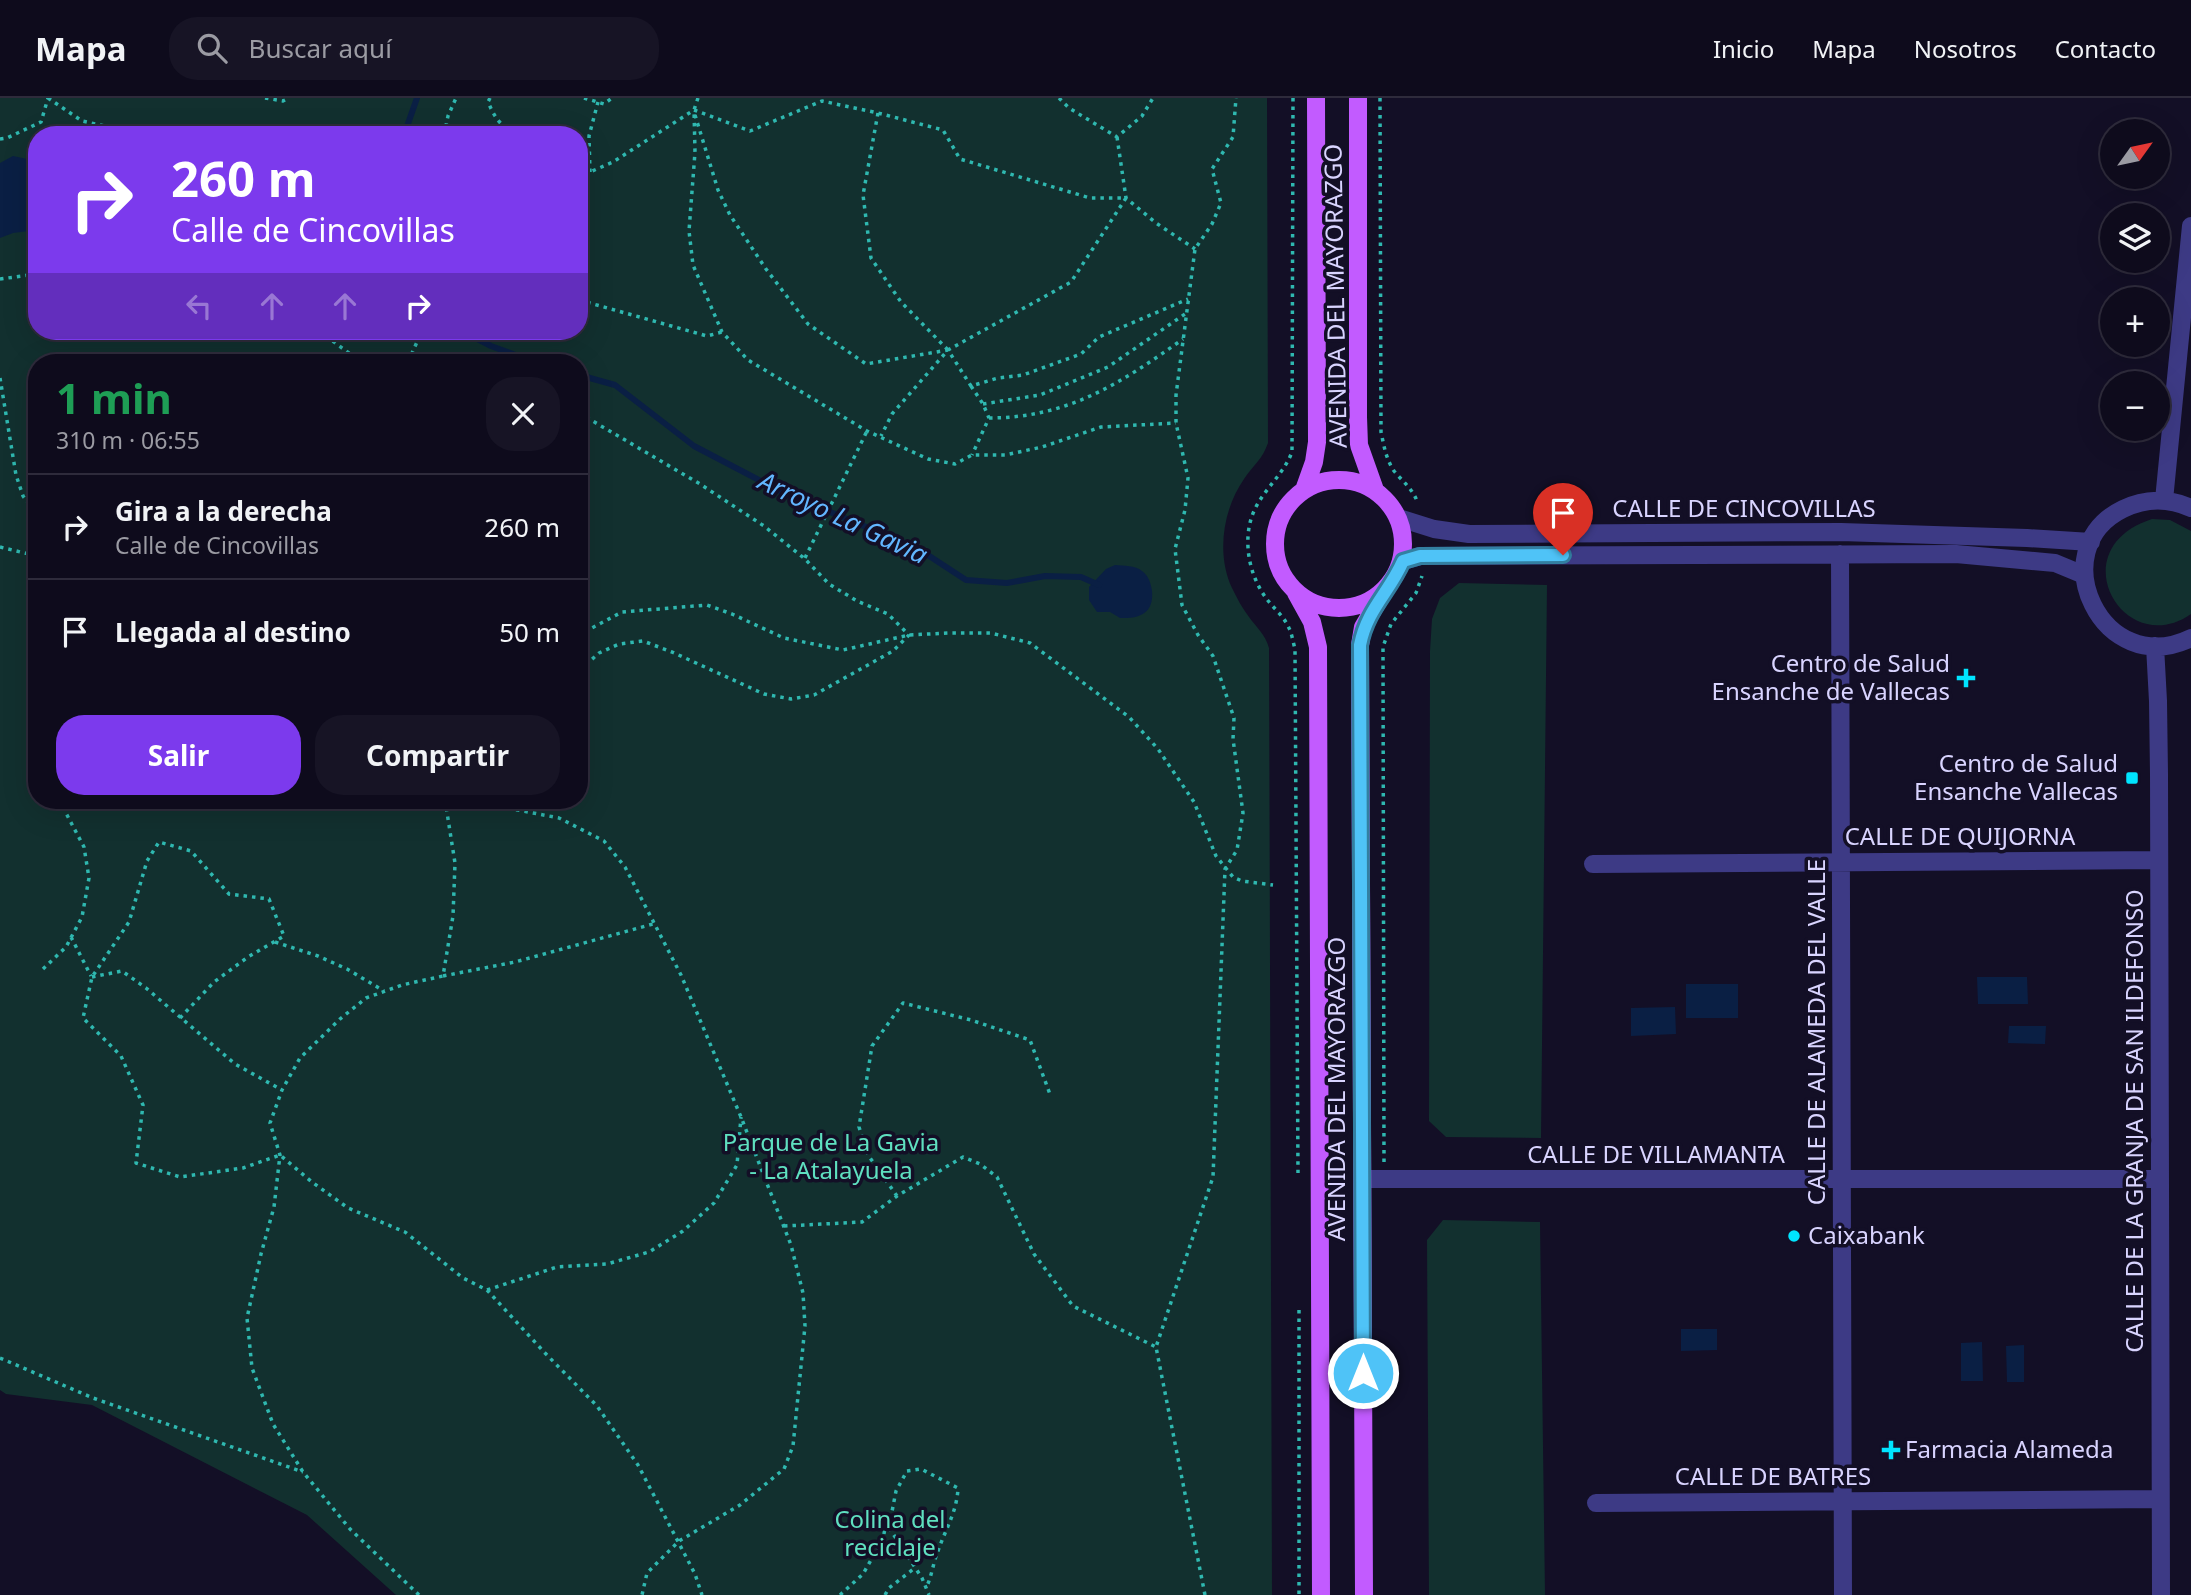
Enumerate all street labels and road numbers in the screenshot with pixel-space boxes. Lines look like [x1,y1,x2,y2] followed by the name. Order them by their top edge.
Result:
[1315,144,1354,448] street label: AVENIDA DEL MAYORAZGO
[1612,491,1876,524] street label: CALLE DE CINCOVILLAS
[1845,819,2076,852] street label: CALLE DE QUIJORNA
[1799,859,1832,1205] street label: CALLE DE ALAMEDA DEL VALLE
[2117,889,2150,1353] street label: CALLE DE LA GRANJA DE SAN ILDEFONSO
[1319,937,1352,1241] street label: AVENIDA DEL MAYORAZGO
[1527,1137,1786,1170] street label: CALLE DE VILLAMANTA
[1675,1459,1871,1492] street label: CALLE DE BATRES

